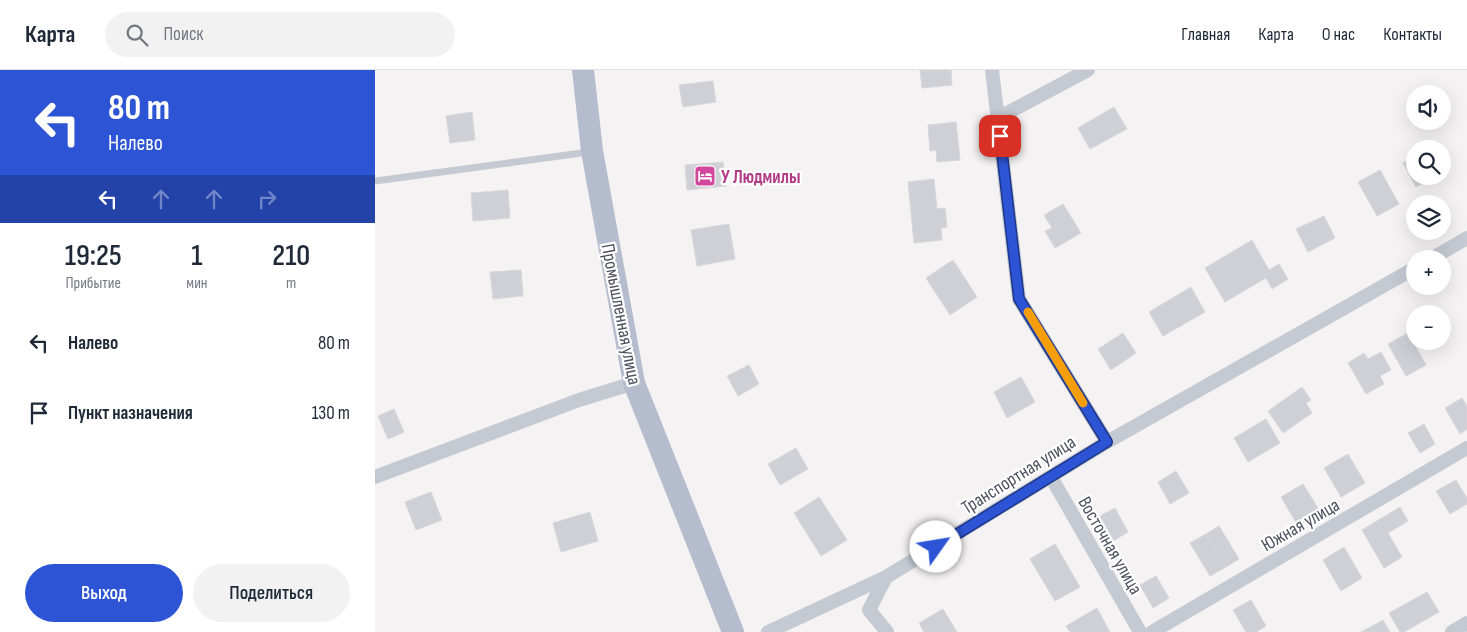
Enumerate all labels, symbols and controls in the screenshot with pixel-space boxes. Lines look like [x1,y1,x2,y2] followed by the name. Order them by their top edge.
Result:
[105,12,455,57] search box
[25,20,75,49] text: Карта
[123,21,151,49] icon: search
[163,23,204,46] text: Поиск
[1181,24,1230,45] text: Главная
[1258,24,1294,45] text: Карта
[1322,24,1355,45] text: О нас
[1383,24,1442,45] text: Контакты
[1406,85,1451,350] map controls
[1406,85,1451,130] button: sound
[108,87,170,130] text: 80 m
[25,90,90,155] icon: left
[979,115,1021,157] pin
[986,122,1014,150] icon: arrive
[108,130,163,157] text: Налево
[1406,140,1451,185] button: search
[693,164,717,188] hotel icon: У Людмилы
[721,166,800,189] place label: У Людмилы
[94,185,122,213] icon: left
[147,185,175,213] icon: ahead
[200,185,228,213] icon: ahead
[253,185,281,213] icon: right
[1406,195,1451,240] button: layers
[65,238,122,274] text: 19:25
[191,238,203,274] text: 1
[272,238,310,274] text: 210
[596,242,645,387] street label: Промышленная улица
[1406,250,1451,295] button: +
[65,274,121,293] text: Прибытие
[186,274,208,293] text: мин
[286,274,296,293] text: m
[1406,305,1451,350] button: −
[25,329,53,357] icon: left
[68,332,118,355] text: Налево
[318,332,350,355] text: 80 m
[25,399,53,427] icon: arrive
[68,402,193,425] text: Пункт назначения
[312,402,350,425] text: 130 m
[957,431,1080,520] street label: Транспортная улица
[1072,493,1147,599] street label: Восточная улица
[1258,494,1344,557] street label: Южная улица
[909,520,961,572] position arrow
[25,564,183,622] button: Выход
[193,564,350,622] button: Поделиться

